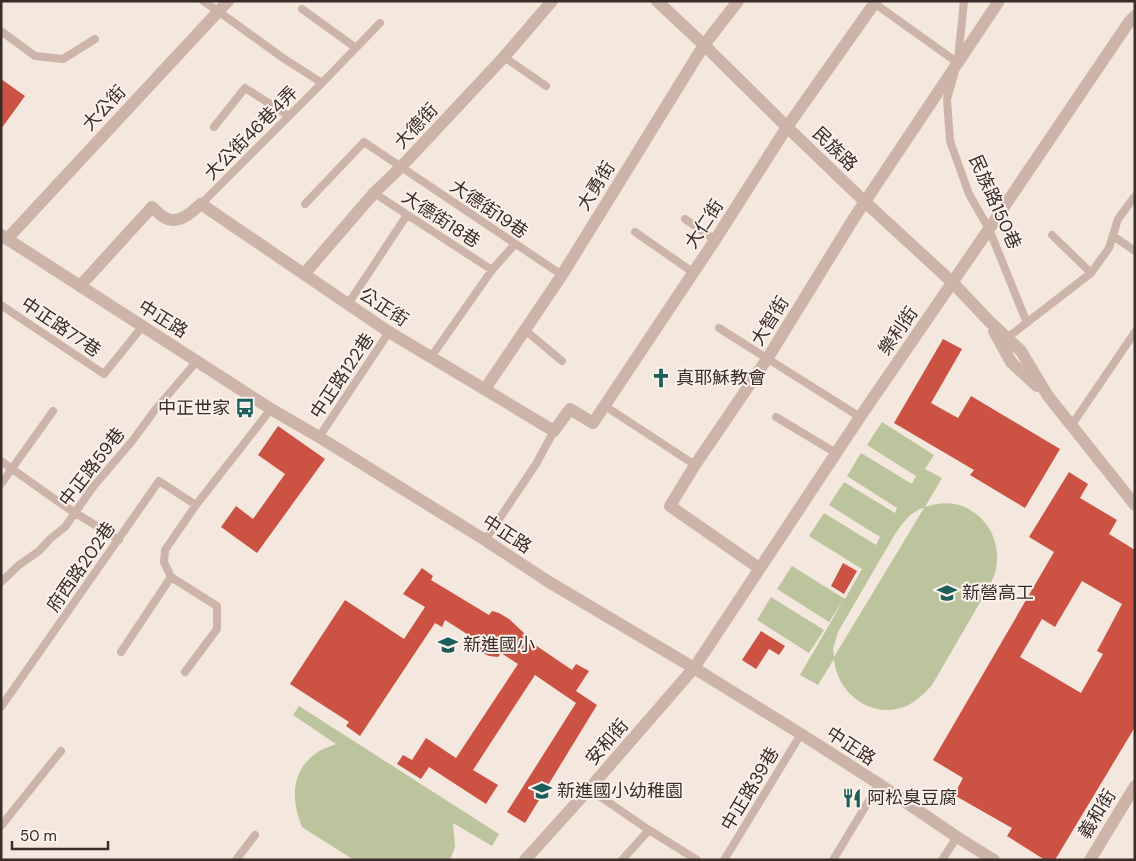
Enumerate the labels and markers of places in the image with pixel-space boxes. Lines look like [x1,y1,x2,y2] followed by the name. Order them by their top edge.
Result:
[676,366,766,390] place label: 真耶穌教會
[650,367,672,389] church icon: 真耶穌教會
[158,396,230,420] place label: 中正世家
[234,397,256,419] bus stop icon: 中正世家
[962,581,1034,605] place label: 新營高工
[936,582,958,604] school or university icon: 新營高工
[463,633,535,657] place label: 新進國小
[437,634,459,656] school or university icon: 新進國小
[557,779,683,803] place label: 新進國小幼稚園
[531,780,553,802] school or university icon: 新進國小幼稚園
[867,786,957,810] place label: 阿松臭豆腐
[841,787,863,809] restaurant icon: 阿松臭豆腐

